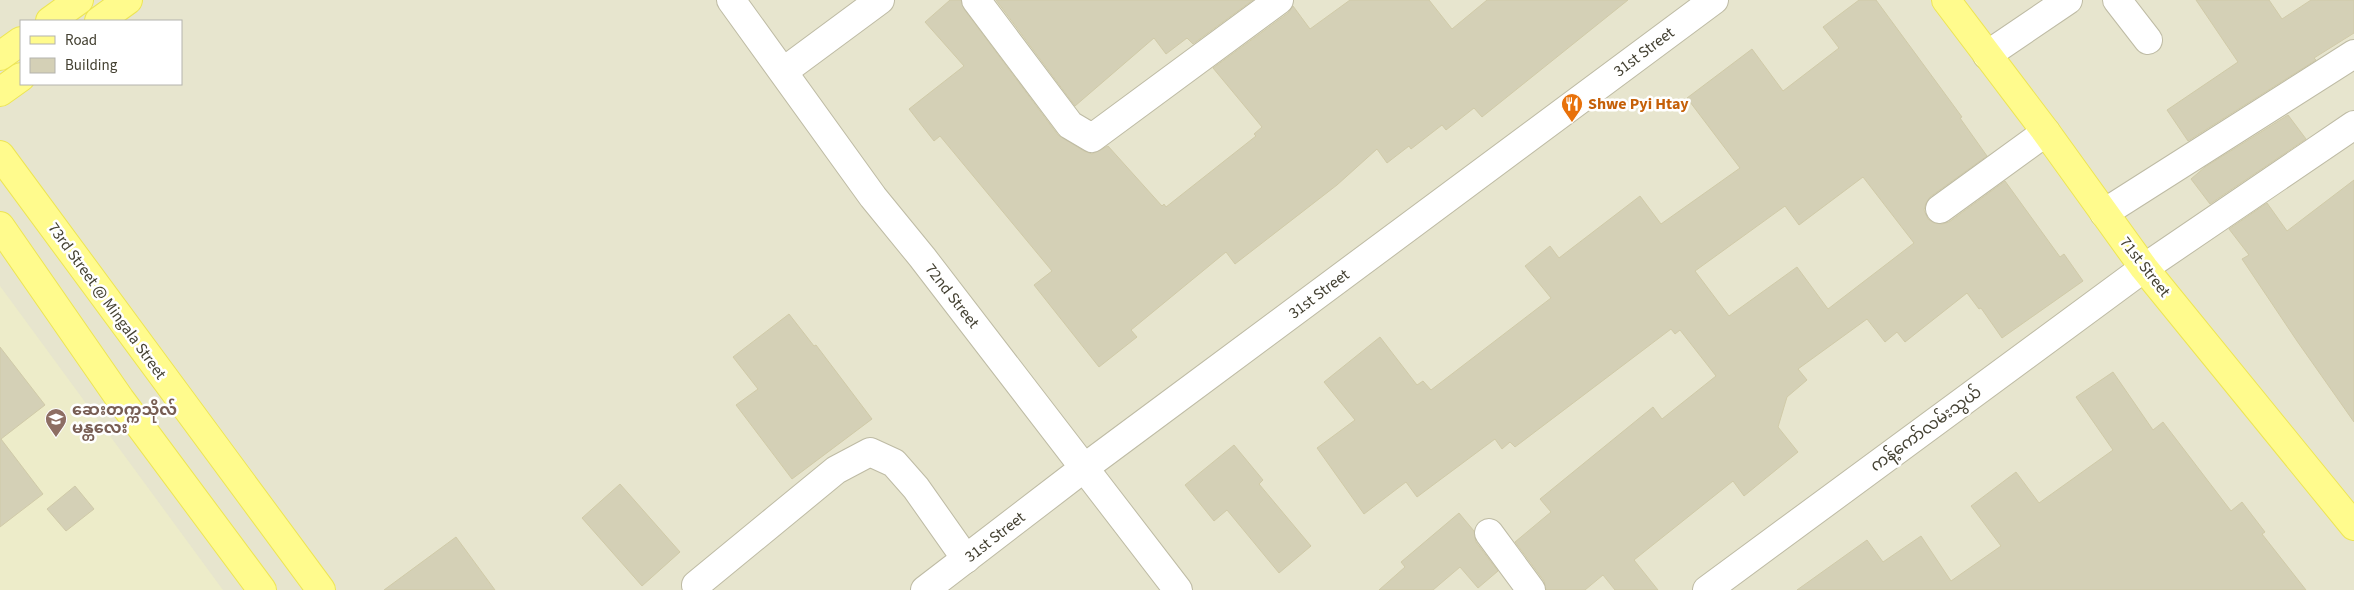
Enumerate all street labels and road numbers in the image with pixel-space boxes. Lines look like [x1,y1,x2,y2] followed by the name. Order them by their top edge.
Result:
[1609,22,1679,82] street label: 31st Street
[43,218,172,384] street label: 73rd Street @ Mingala Street
[2114,232,2176,302] street label: 71st Street
[920,259,985,334] street label: 72nd Street
[1284,264,1354,324] street label: 31st Street
[1865,380,1987,479] street label: ကန့်ကော်လမ်းသွယ်
[960,506,1030,568] street label: 31st Street

